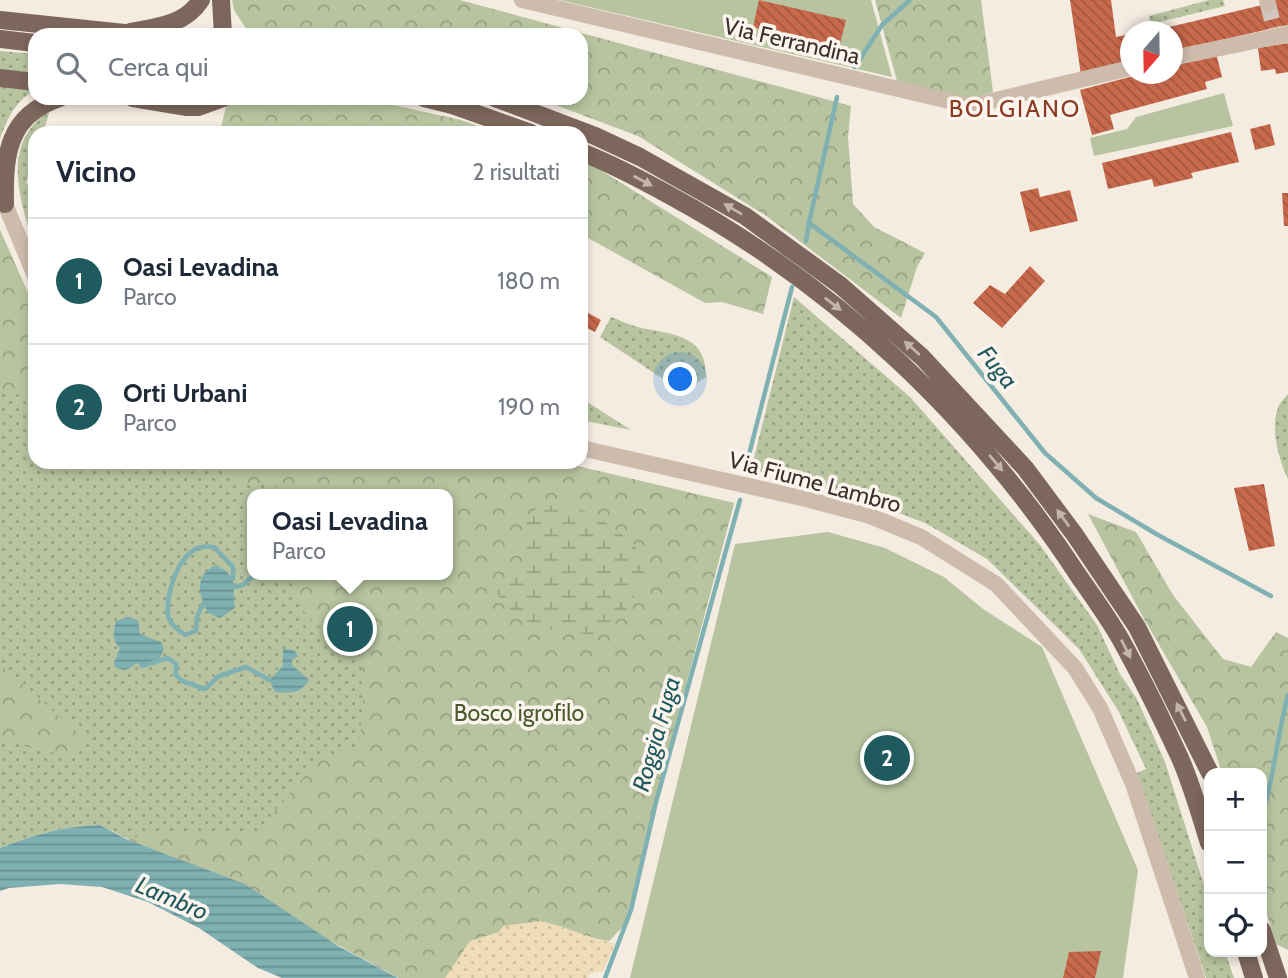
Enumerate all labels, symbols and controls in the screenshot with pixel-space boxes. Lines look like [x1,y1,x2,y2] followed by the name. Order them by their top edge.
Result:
[721,12,863,70] street label: Via Ferrandina
[1120,21,1183,84] north arrow
[28,28,588,105] search box
[52,48,90,86] icon: search
[108,51,209,83] text: Cerca qui
[949,94,1081,123] district label: BOLGIANO
[56,153,136,190] text: Vicino
[473,158,560,186] text: 2 risultati
[633,175,653,187] one-way arrow
[723,202,742,215] one-way arrow
[123,251,279,283] text: Oasi Levadina
[75,267,83,295] text: 1
[497,267,560,295] text: 180 m
[123,283,177,311] text: Parco
[824,297,842,312] one-way arrow
[904,340,921,356] one-way arrow
[972,340,1024,394] water label: Fuga
[663,362,697,396] your location
[123,377,247,409] text: Orti Urbani
[73,393,85,421] text: 2
[498,393,560,421] text: 190 m
[123,409,177,437] text: Parco
[726,446,904,518] street label: Via Fiume Lambro
[988,455,1003,472] one-way arrow
[247,489,453,580] popup
[272,505,428,537] text: Oasi Levadina
[1056,509,1070,527] one-way arrow
[272,537,326,565] text: Parco
[327,603,373,655] pin: 1
[1119,640,1131,660] one-way arrow
[626,673,686,795] water label: Roggia Fuga
[454,699,584,727] park label: Bosco igrofilo
[1175,702,1186,722] one-way arrow
[864,732,910,784] pin: 2
[1204,768,1267,957] map controls
[1204,768,1267,831] button: +
[1204,831,1267,894] button: −
[132,870,212,926] water label: Lambro
[1204,894,1267,957] button: locate

